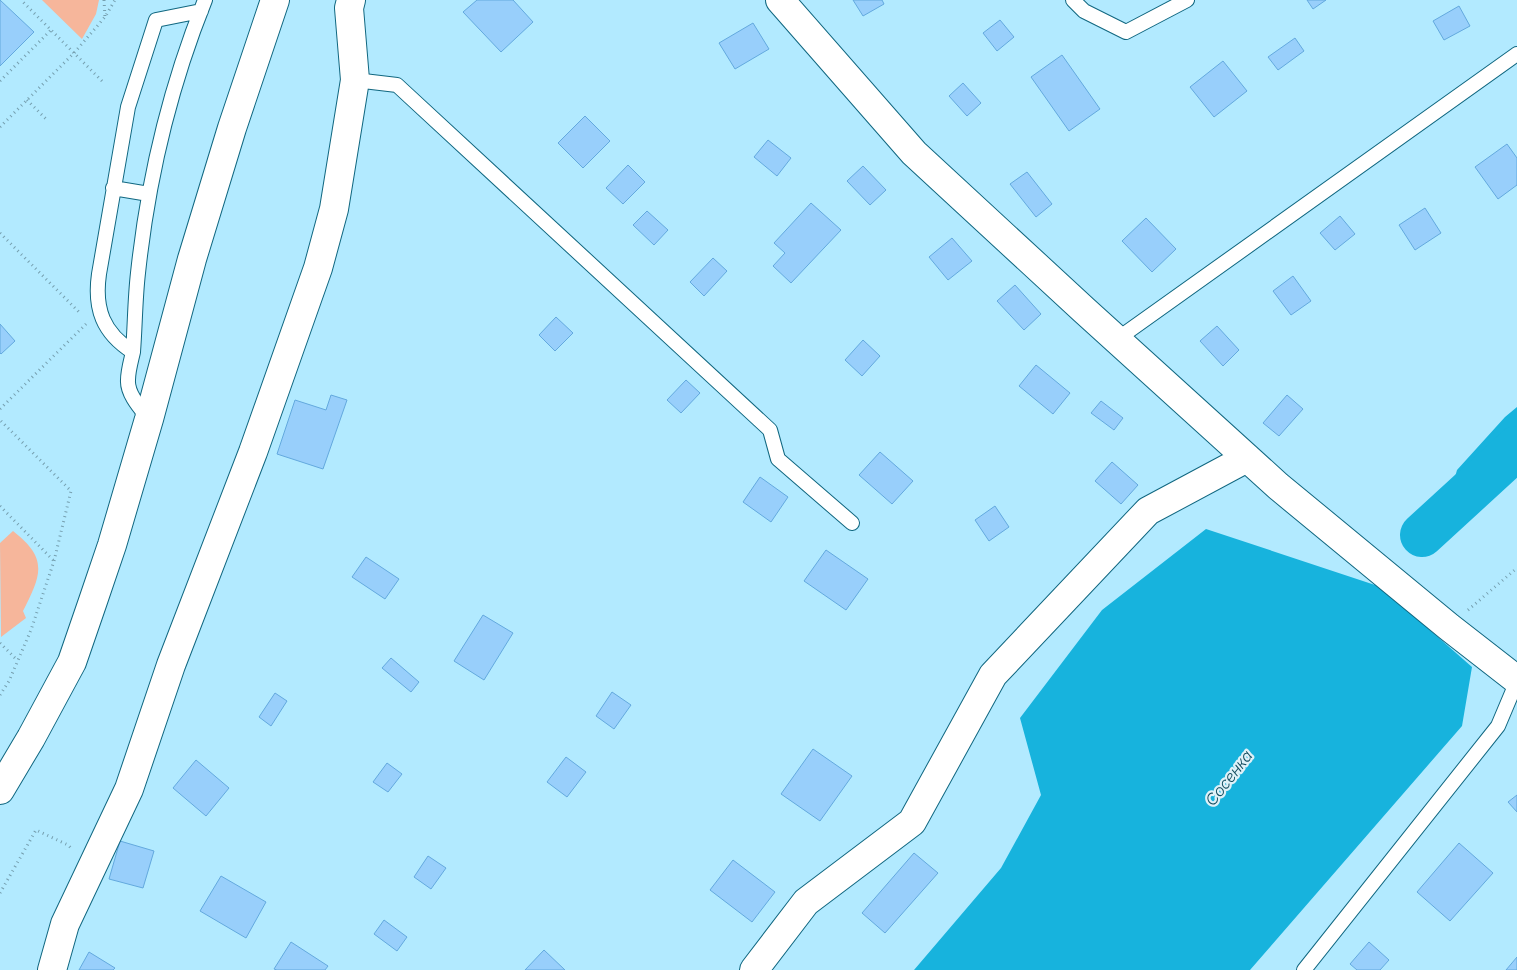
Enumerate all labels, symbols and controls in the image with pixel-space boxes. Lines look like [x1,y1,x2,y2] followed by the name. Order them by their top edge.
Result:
[1202,746,1257,809] water label: Сосенка

